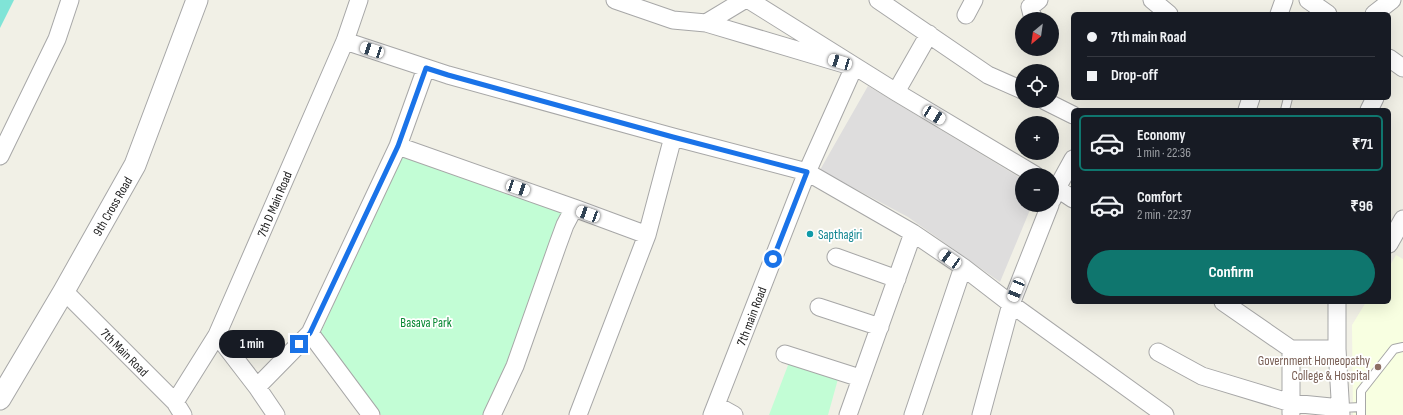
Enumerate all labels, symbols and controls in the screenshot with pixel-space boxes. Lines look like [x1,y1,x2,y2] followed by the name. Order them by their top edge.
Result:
[1015,12,1059,56] north arrow
[1015,12,1059,212] map controls
[1111,28,1186,47] text: 7th main Road
[359,41,385,59] car
[827,53,853,71] car
[1015,64,1059,108] button: locate
[1111,66,1158,85] text: Drop-off
[921,104,947,126] car
[1015,116,1059,160] button: +
[1089,125,1125,161] icon: car
[1137,126,1186,145] text: Economy
[1352,135,1373,154] text: ₹71
[1137,145,1191,161] text: 1 min · 22:36
[1015,168,1059,212] button: −
[254,169,296,240] street label: 7th D Main Road
[90,174,136,239] street label: 9th Cross Road
[505,178,531,198] car
[1089,187,1125,223] icon: car
[1137,188,1182,207] text: Comfort
[1350,197,1373,216] text: ₹96
[575,204,601,224] car
[1137,207,1191,223] text: 2 min · 22:37
[818,227,862,243] place label: Sapthagiri
[805,229,815,239] marker: Sapthagiri
[937,247,963,271] car
[764,250,782,268] route start
[1087,250,1375,296] button: Confirm
[1006,277,1026,303] car
[733,285,771,348] street label: 7th main Road
[400,315,452,331] park label: Basava Park
[97,325,152,380] street label: 7th Main Road
[219,330,285,358] callout: 1 min
[290,335,308,353] route end
[240,336,264,352] text: 1 min
[1258,353,1370,384] place label: Government Homeopathy College & Hospital
[1373,362,1383,372] marker: Government Homeopathy College & Hospital

